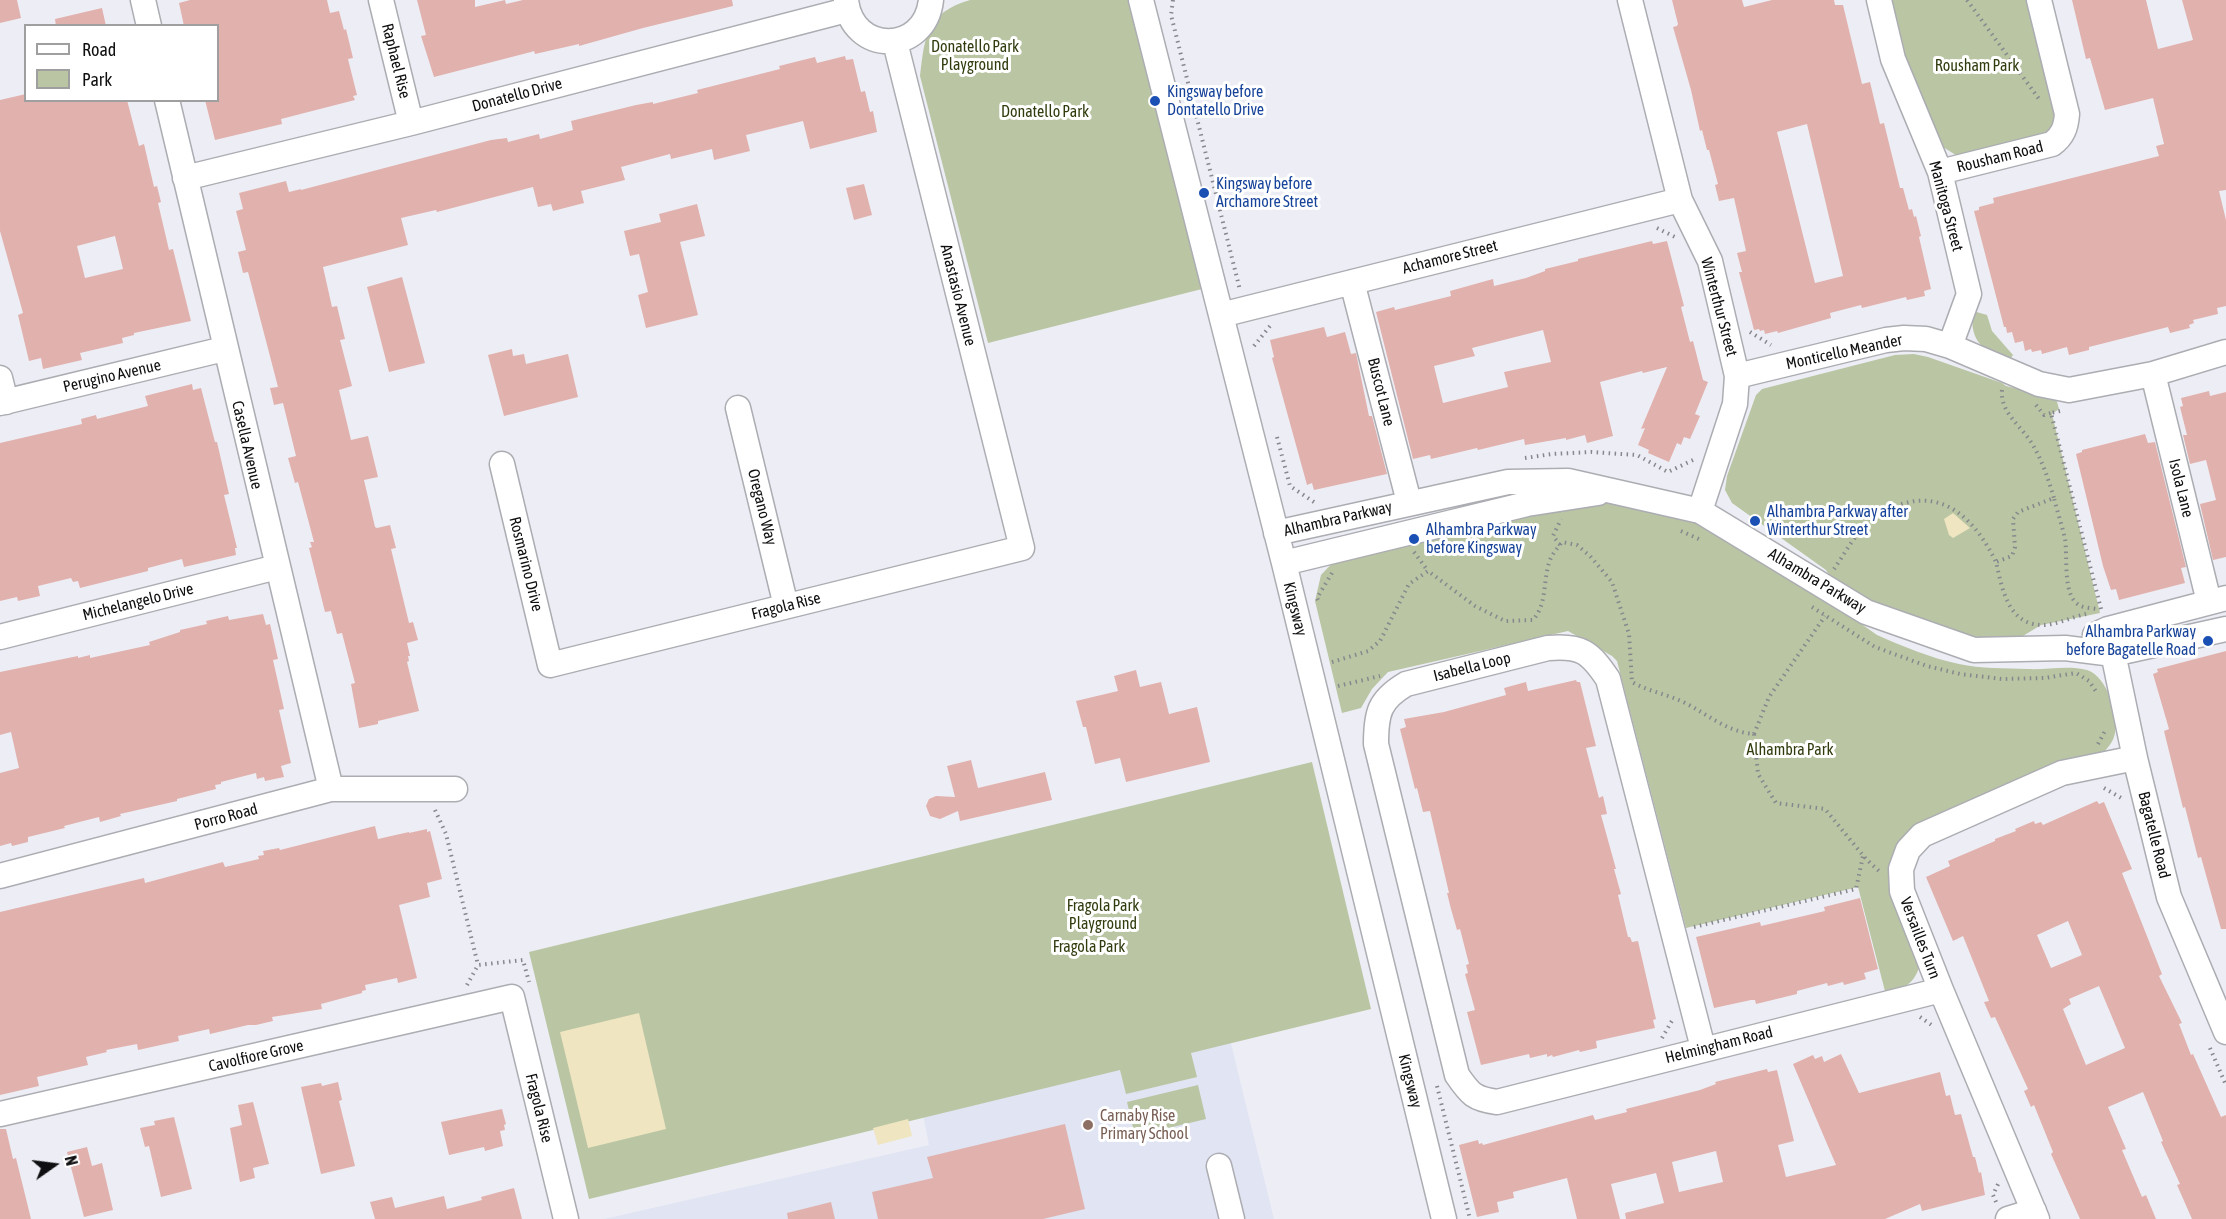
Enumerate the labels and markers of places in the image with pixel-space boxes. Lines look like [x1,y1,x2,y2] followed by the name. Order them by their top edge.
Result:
[1167,82,1264,120] place label: Kingsway before Dontatello Drive
[1148,94,1162,108] marker: Kingsway before Dontatello Drive
[1216,174,1318,212] place label: Kingsway before Archamore Street
[1197,186,1211,200] marker: Kingsway before Archamore Street
[1767,502,1908,540] place label: Alhambra Parkway after Winterthur Street
[1748,514,1762,528] marker: Alhambra Parkway after Winterthur Street
[1426,520,1537,558] place label: Alhambra Parkway before Kingsway
[1407,532,1421,546] marker: Alhambra Parkway before Kingsway
[2066,622,2196,660] place label: Alhambra Parkway before Bagatelle Road
[2201,634,2215,648] marker: Alhambra Parkway before Bagatelle Road
[1100,1106,1188,1144] place label: Carnaby Rise Primary School
[1081,1118,1095,1132] marker: Carnaby Rise Primary School

